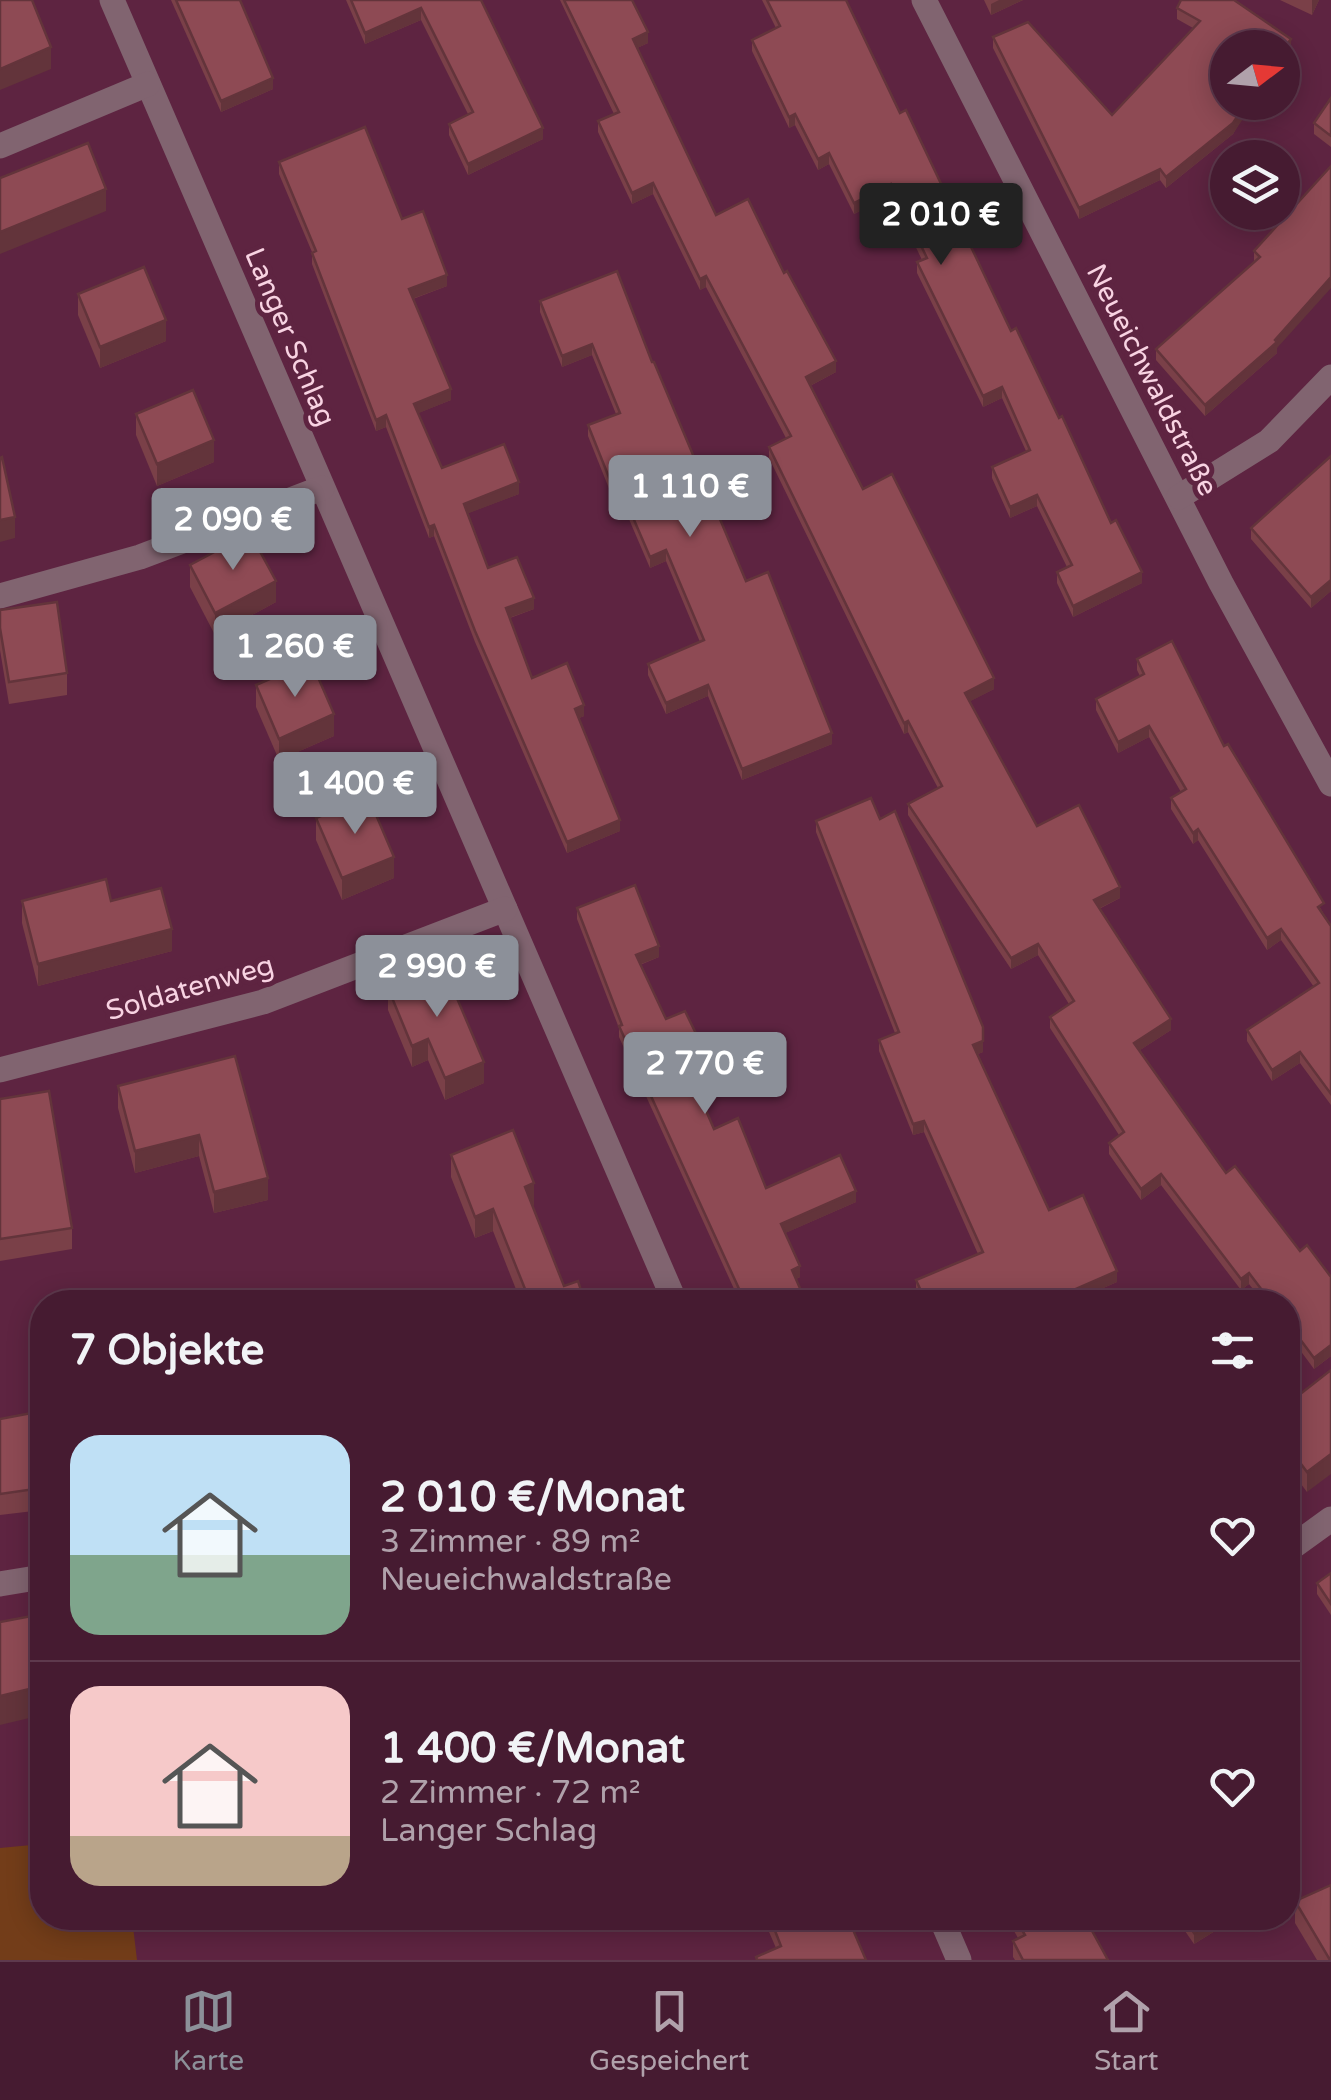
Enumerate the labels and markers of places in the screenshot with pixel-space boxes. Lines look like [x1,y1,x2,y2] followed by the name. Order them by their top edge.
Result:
[849,183,1033,268] pin: 2 010 €
[598,455,782,540] pin: 1 110 €
[141,488,325,573] pin: 2 090 €
[203,615,387,700] pin: 1 260 €
[263,752,447,837] pin: 1 400 €
[345,935,529,1020] pin: 2 990 €
[613,1032,797,1117] pin: 2 770 €

